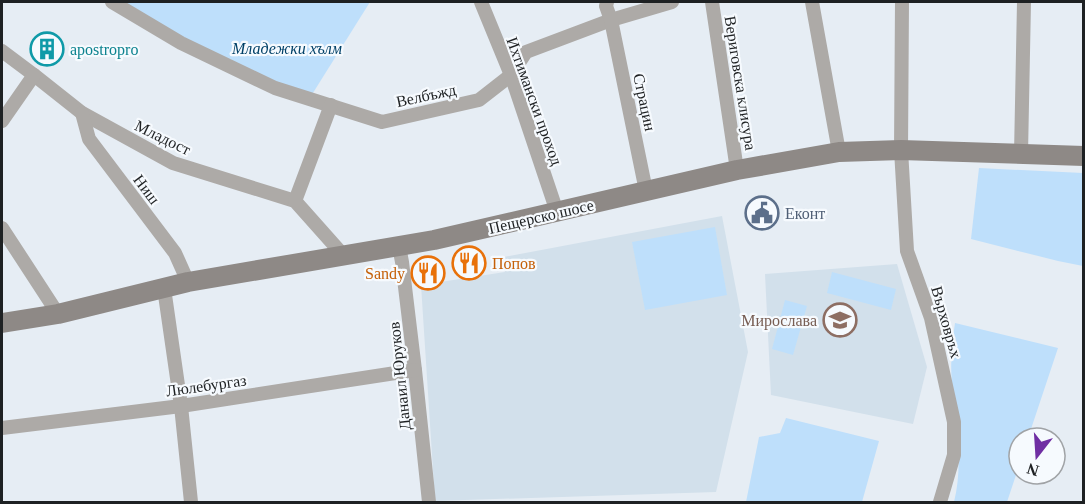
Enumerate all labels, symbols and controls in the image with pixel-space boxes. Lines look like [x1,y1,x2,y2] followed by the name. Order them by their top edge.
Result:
[720,15,760,152] street label: Вериговска клисура
[29,31,65,67] building icon: apostropro
[503,35,566,168] street label: Ихтимански проход
[231,40,342,57] park label: Младежки хълм
[70,41,138,59] place label: apostropro
[629,72,659,133] street label: Страцин
[395,81,458,111] street label: Велбъжд
[132,117,193,159] street label: Младост
[130,171,164,208] street label: Ниш
[744,195,780,231] public building icon: Еконт
[487,196,596,238] street label: Пещерско шосе
[785,205,825,222] place label: Еконт
[451,245,487,281] restaurant icon: Попов
[410,255,446,291] restaurant icon: Sandy
[492,255,536,272] place label: Попов
[365,265,405,283] place label: Sandy
[927,284,965,360] street label: Върховръх
[822,302,858,338] school or university icon: Мирослава
[741,312,817,330] place label: Мирослава
[385,320,415,431] street label: Данаил Юруков
[165,371,248,401] street label: Люлебургаз
[1007,426,1067,486] north arrow
[1024,460,1041,480] text: N

